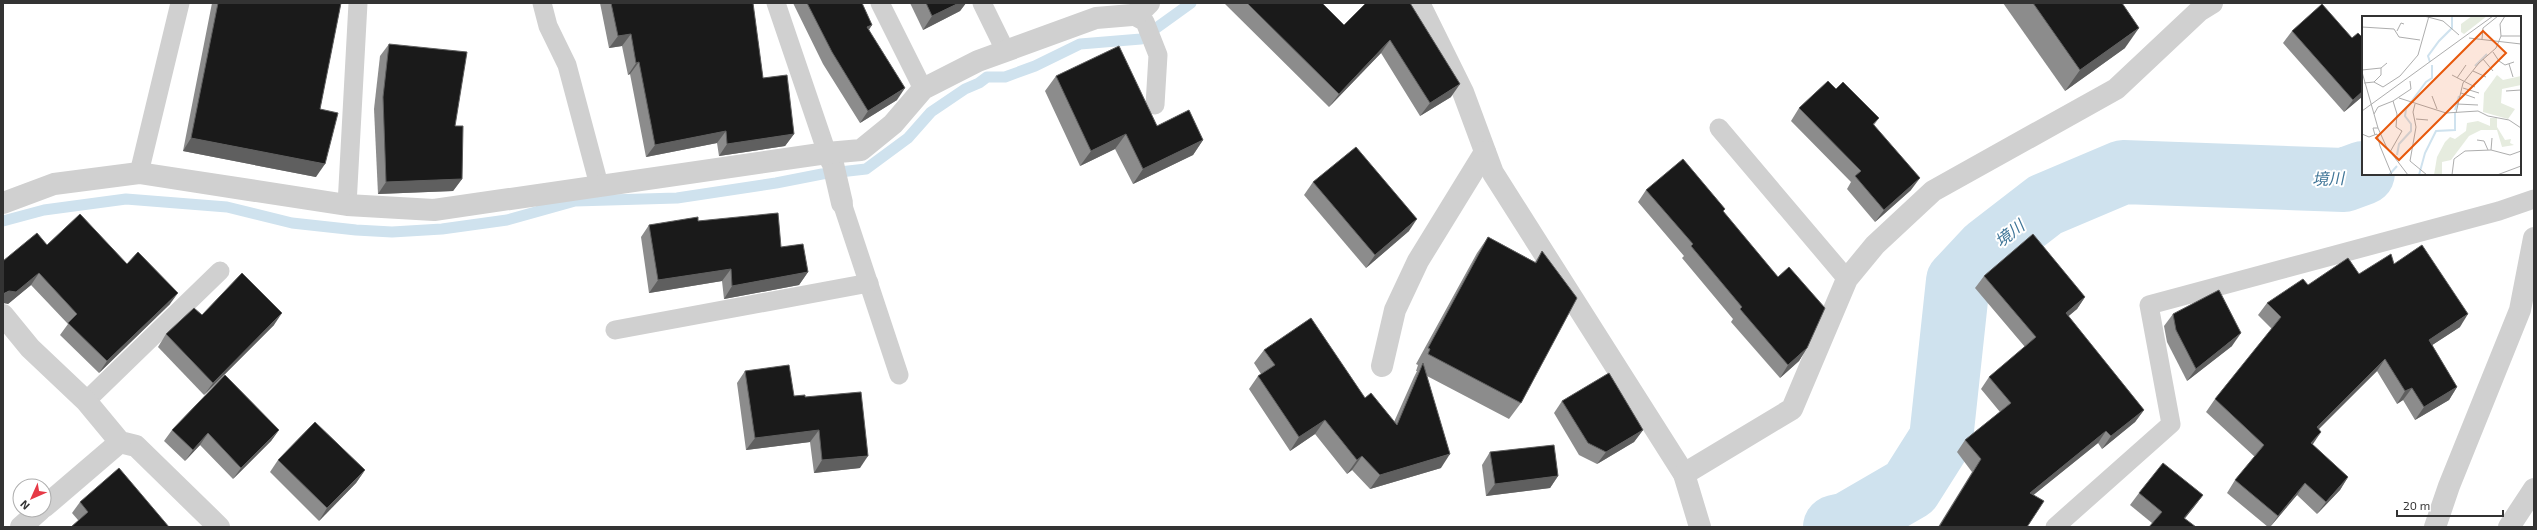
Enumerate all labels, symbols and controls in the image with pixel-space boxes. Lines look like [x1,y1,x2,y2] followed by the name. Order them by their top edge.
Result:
[2362,16,2521,175] inset map
[2312,168,2346,188] water label: 境川
[1991,214,2029,250] water label: 境川
[12,478,52,518] north arrow
[2397,492,2503,518] scale bar
[17,498,32,513] text: N
[2403,498,2430,512] text: 20 m

